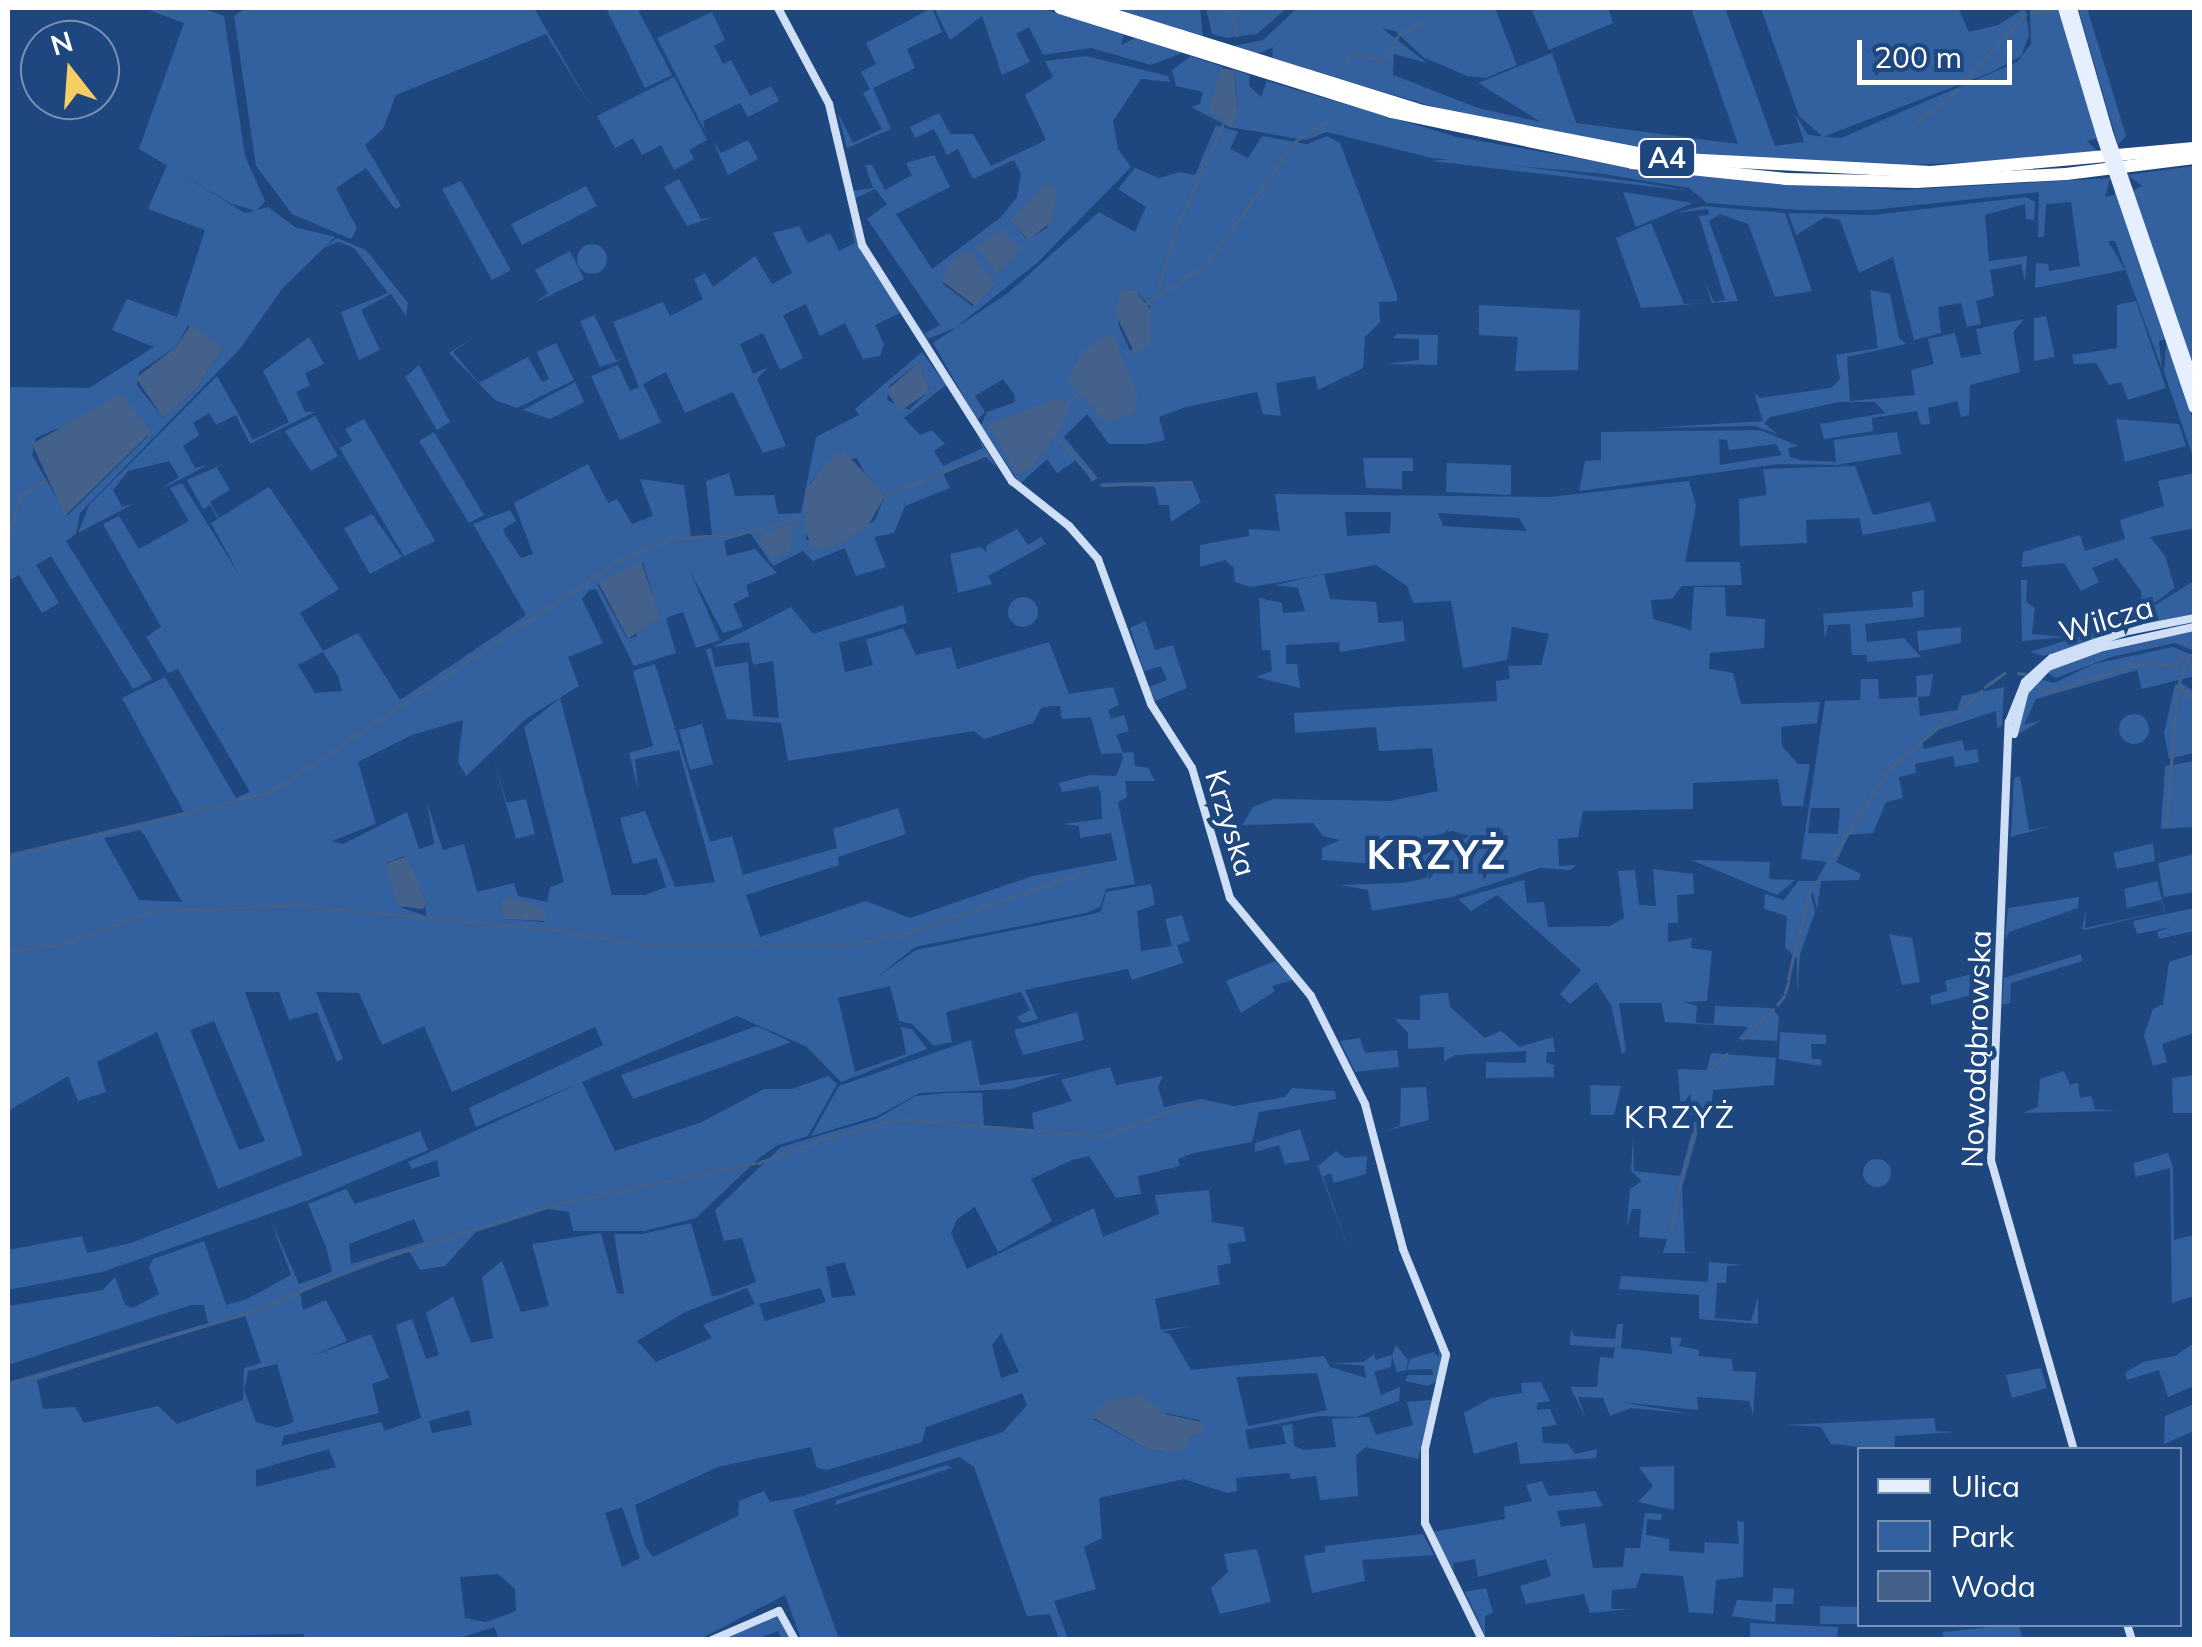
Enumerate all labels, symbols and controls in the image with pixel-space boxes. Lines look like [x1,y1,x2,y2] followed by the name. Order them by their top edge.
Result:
[20,20,120,120] north arrow
[1862,20,2017,82] scale bar
[46,23,77,63] text: N
[1874,38,1962,76] text: 200 m
[1637,135,1697,181] road number: A4
[2055,588,2157,650] street label: Wilcza
[1198,766,1264,880] street label: Krzyska
[1367,830,1507,878] district label: KRZYŻ
[1954,930,1998,1168] street label: Nowodąbrowska
[1624,1097,1736,1135] district label: KRZYŻ
[1857,1447,2182,1627] legend
[1951,1467,2020,1505] text: Ulica
[1951,1517,2014,1555] text: Park
[1951,1567,2036,1605] text: Woda

